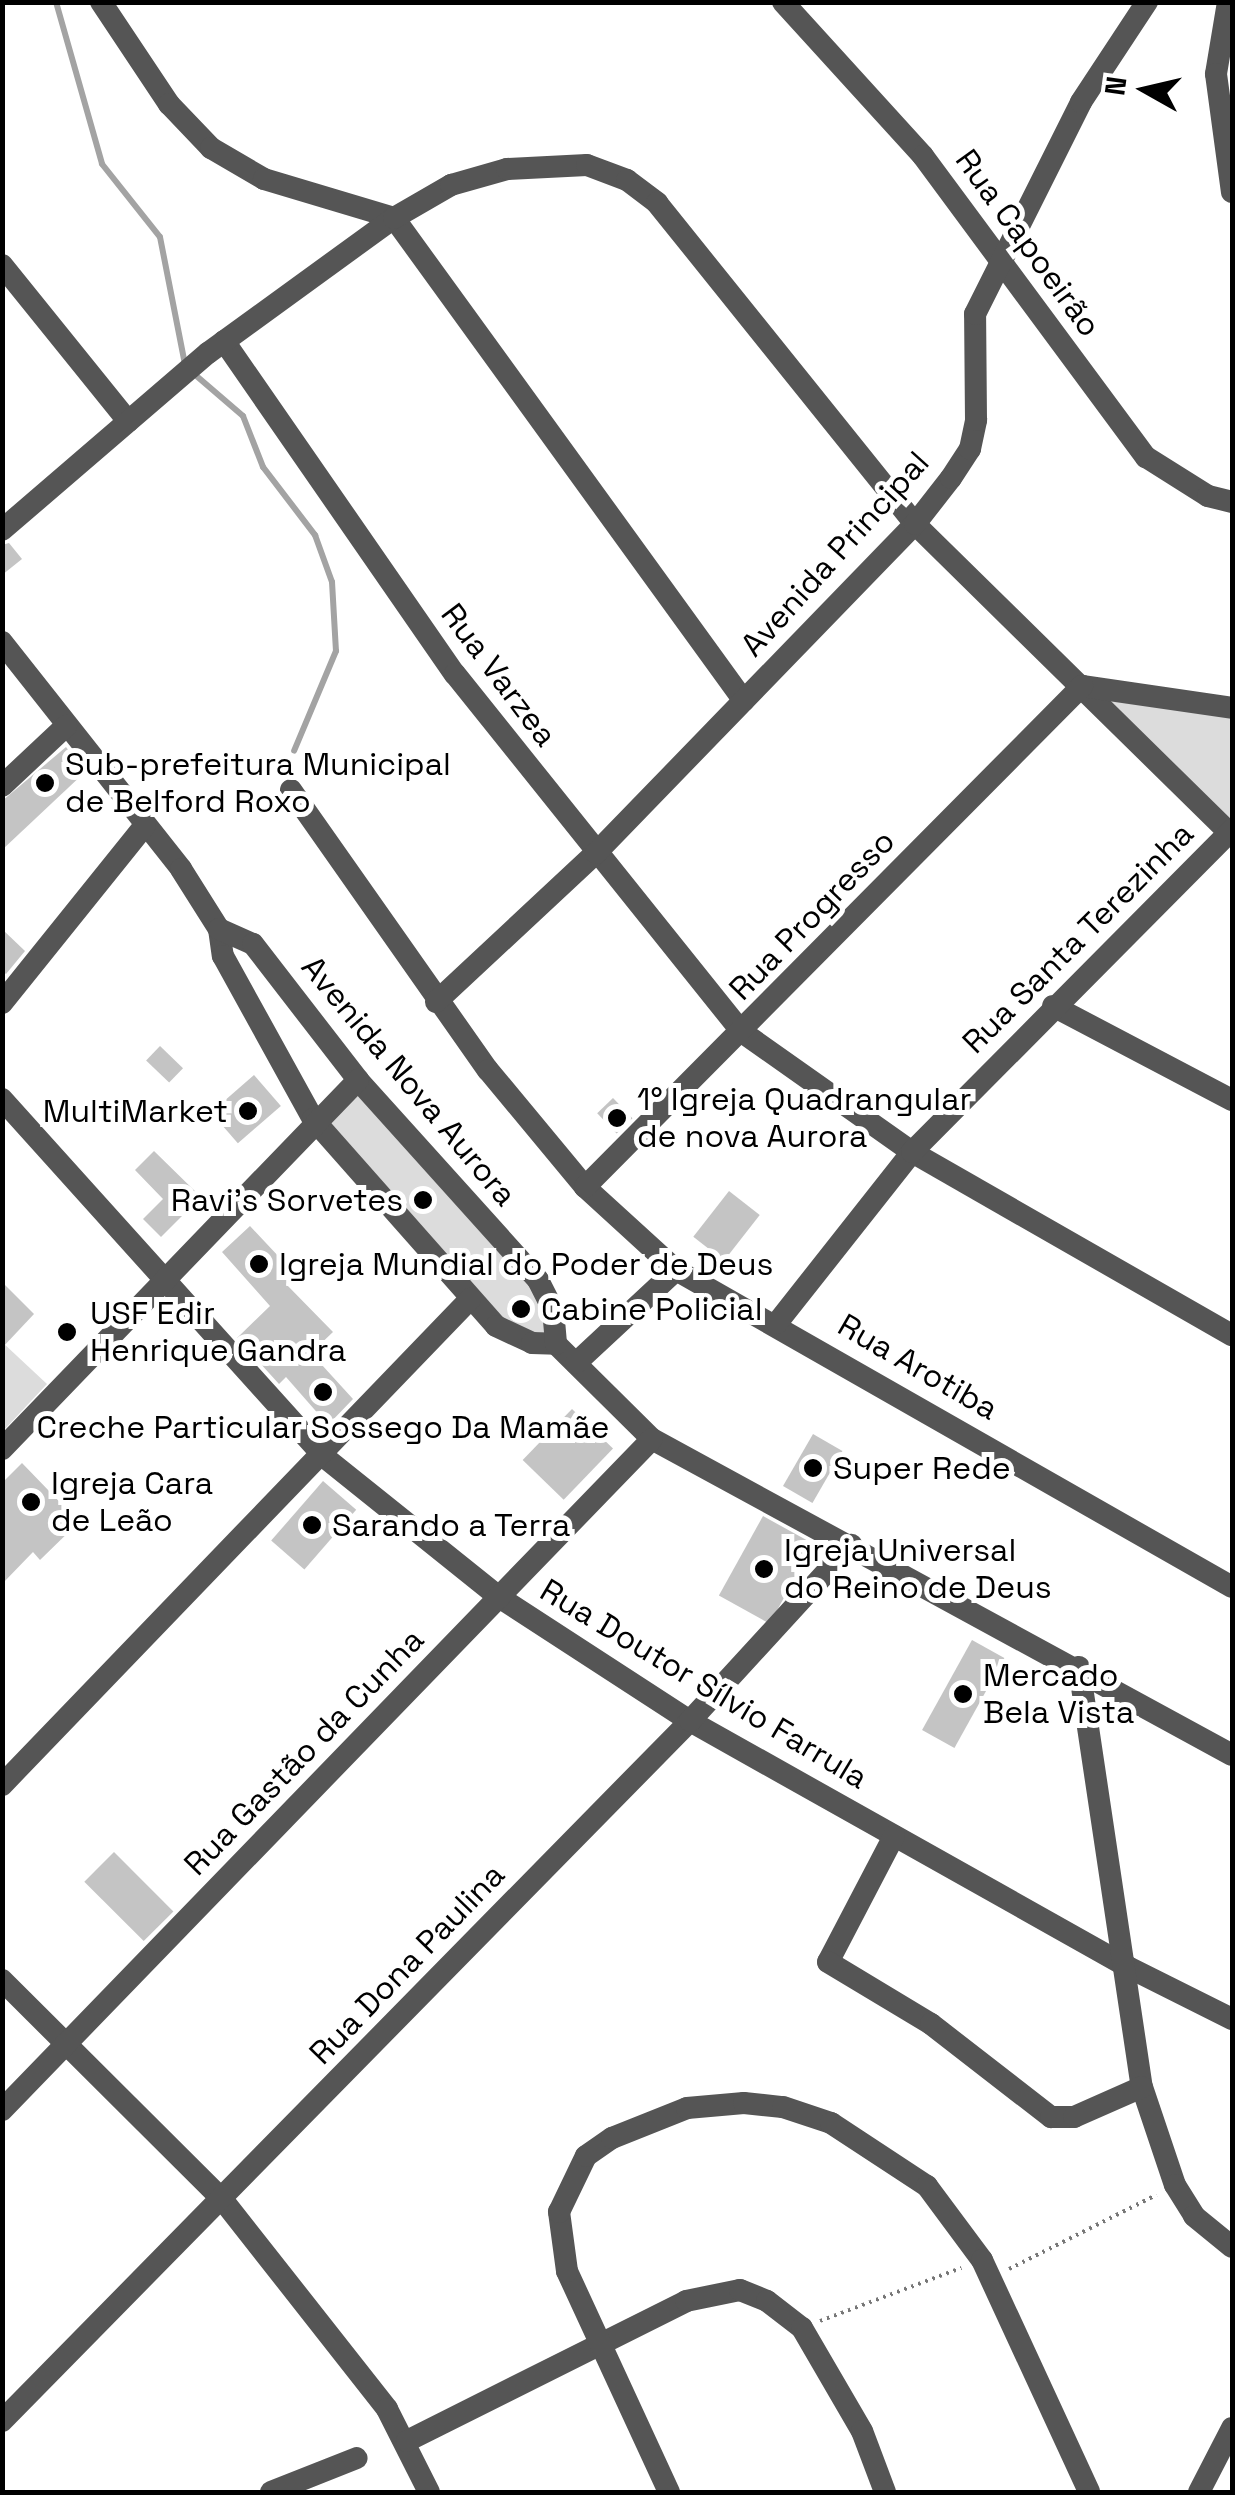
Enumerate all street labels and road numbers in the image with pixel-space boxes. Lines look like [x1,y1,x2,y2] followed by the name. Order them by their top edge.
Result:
[947,142,1109,344] street label: Rua Capoeirão
[733,444,937,664] street label: Avenida Principal
[433,596,565,754] street label: Rua Varzea
[954,814,1202,1062] street label: Rua Santa Terezinha
[721,822,903,1008] street label: Rua Progresso
[293,948,525,1214] street label: Avenida Nova Aurora
[831,1306,1005,1428] street label: Rua Arotiba
[533,1571,875,1797] street label: Rua Doutor Sílvio Farrula
[176,1621,432,1883] street label: Rua Gastão da Cunha
[302,1856,512,2072] street label: Rua Dona Paulina

